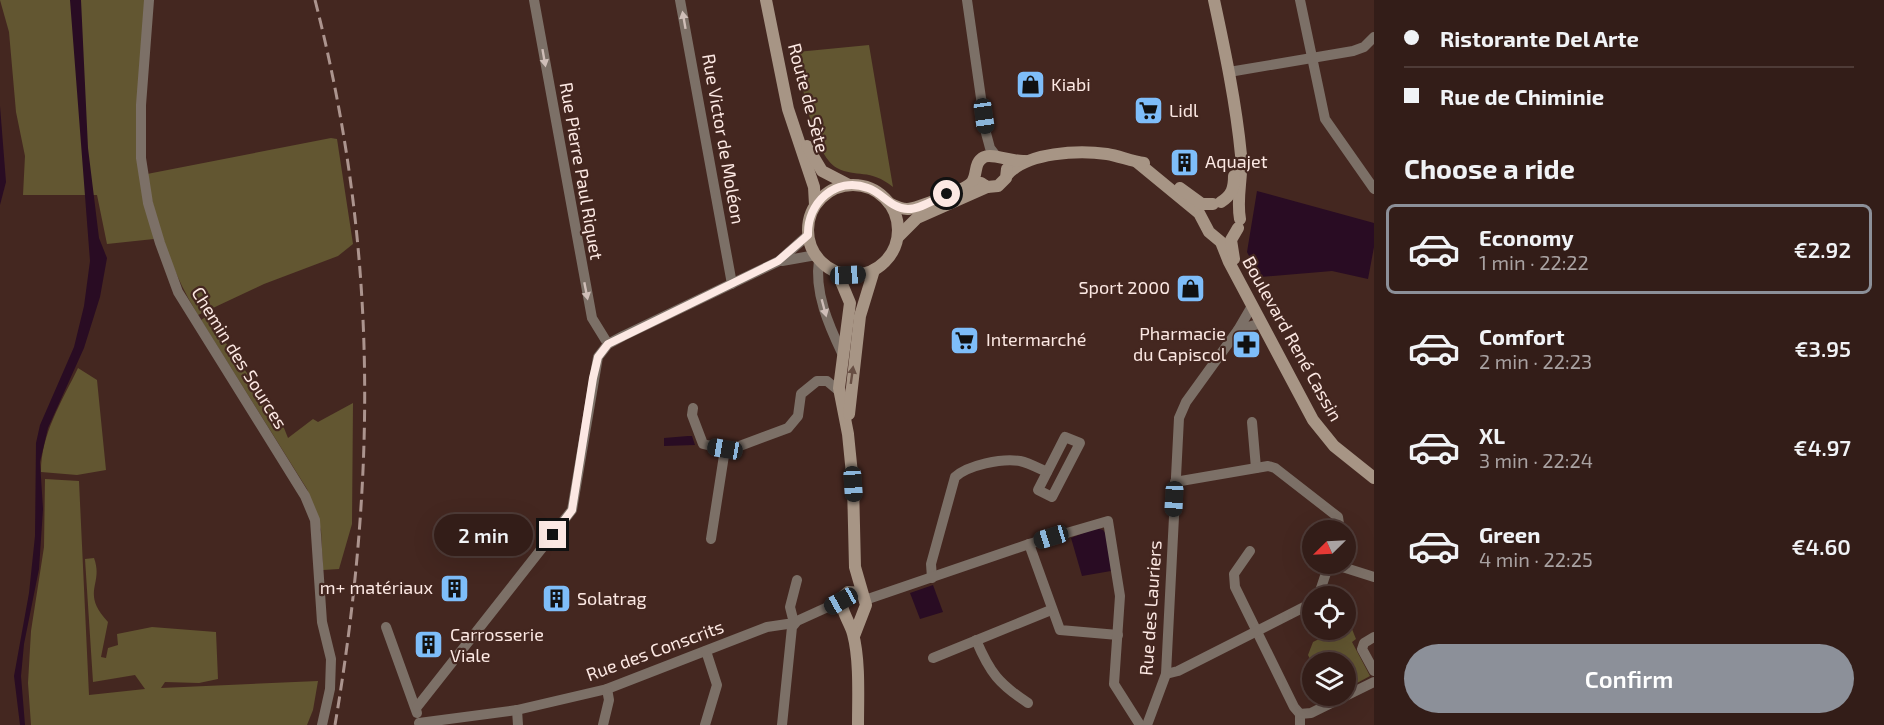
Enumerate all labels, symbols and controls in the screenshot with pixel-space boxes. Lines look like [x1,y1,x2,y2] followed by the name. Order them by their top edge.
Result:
[679,10,688,29] one-way arrow
[1440,25,1639,51] text: Ristorante Del Arte
[784,41,834,155] street label: Route de Sète
[540,48,549,67] one-way arrow
[698,52,750,226] street label: Rue Victor de Moléon
[1014,69,1046,101] shop icon: Kiabi
[1051,73,1091,95] place label: Kiabi
[556,80,608,261] street label: Rue Pierre Paul Riquet
[1440,83,1604,109] text: Rue de Chiminie
[1132,95,1164,127] supermarket icon: Lidl
[973,97,995,135] car
[1169,99,1199,121] place label: Lidl
[1168,146,1200,178] building icon: Aquajet
[1205,150,1268,172] place label: Aquajet
[1404,152,1575,184] text: Choose a ride
[933,180,960,207] route start
[1407,222,1461,276] icon: car
[1479,224,1574,250] text: Economy
[1794,236,1851,262] text: €2.92
[1479,250,1589,274] text: 1 min · 22:22
[1238,252,1347,425] street label: Boulevard René Cassin
[830,265,866,285] car
[1175,272,1207,304] shop icon: Sport 2000
[1078,276,1170,298] place label: Sport 2000
[187,282,292,433] street label: Chemin des Sources
[582,282,591,301] one-way arrow
[820,299,830,317] one-way arrow
[1407,321,1461,375] icon: car
[1133,322,1227,365] place label: Pharmacie du Capiscol
[1479,323,1564,349] text: Comfort
[949,324,981,356] supermarket icon: Intermarché
[986,328,1086,350] place label: Intermarché
[1231,328,1263,360] pharmacy icon: Pharmacie du Capiscol
[1795,335,1851,361] text: €3.95
[1479,349,1592,373] text: 2 min · 22:23
[847,366,856,385] one-way arrow
[1407,420,1461,474] icon: car
[1479,422,1505,448] text: XL
[1794,434,1851,460] text: €4.97
[706,437,744,461] car
[1479,448,1593,472] text: 3 min · 22:24
[843,465,863,503] car
[1164,481,1184,517] car
[433,514,532,556] callout: 2 min
[1407,519,1461,573] icon: car
[1302,520,1356,574] north arrow
[1302,520,1356,706] map controls
[539,521,566,548] route end
[1479,521,1541,547] text: Green
[458,523,509,547] text: 2 min
[1031,523,1071,551] car
[1791,533,1851,559] text: €4.60
[1134,540,1166,676] street label: Rue des Lauriers
[1479,547,1593,571] text: 4 min · 22:25
[438,572,470,604] building icon: m+ matériaux
[320,576,433,598] place label: m+ matériaux
[540,583,572,615] building icon: Solatrag
[821,584,861,618] car
[1302,586,1356,640] button: locate
[577,587,647,609] place label: Solatrag
[583,615,726,685] street label: Rue des Conscrits
[450,623,544,666] place label: Carrosserie Viale
[413,629,445,661] building icon: Carrosserie Viale
[1404,644,1854,713] button: Confirm
[1302,652,1356,706] button: layers

